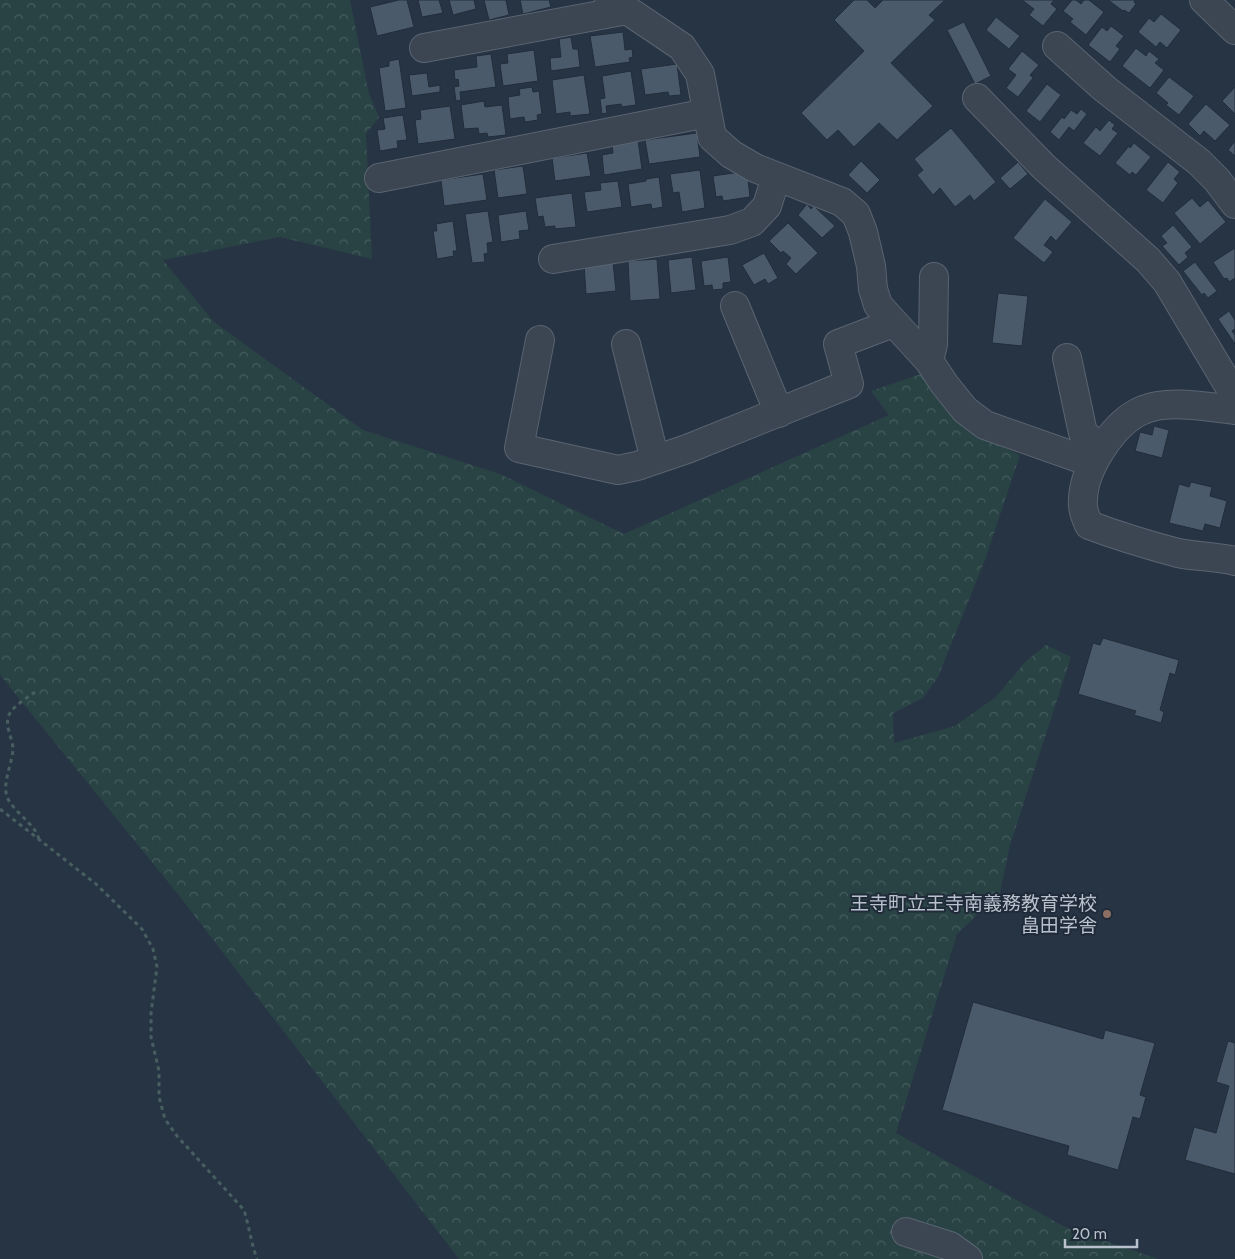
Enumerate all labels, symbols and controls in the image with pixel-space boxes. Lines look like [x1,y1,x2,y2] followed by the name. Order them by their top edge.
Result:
[850,892,1097,937] place label: 王寺町立王寺南義務教育学校 畠田学舎
[1101,908,1113,920] marker: 王寺町立王寺南義務教育学校 畠田学舎
[1065,1216,1138,1248] scale bar
[1072,1225,1107,1243] text: 20 m

